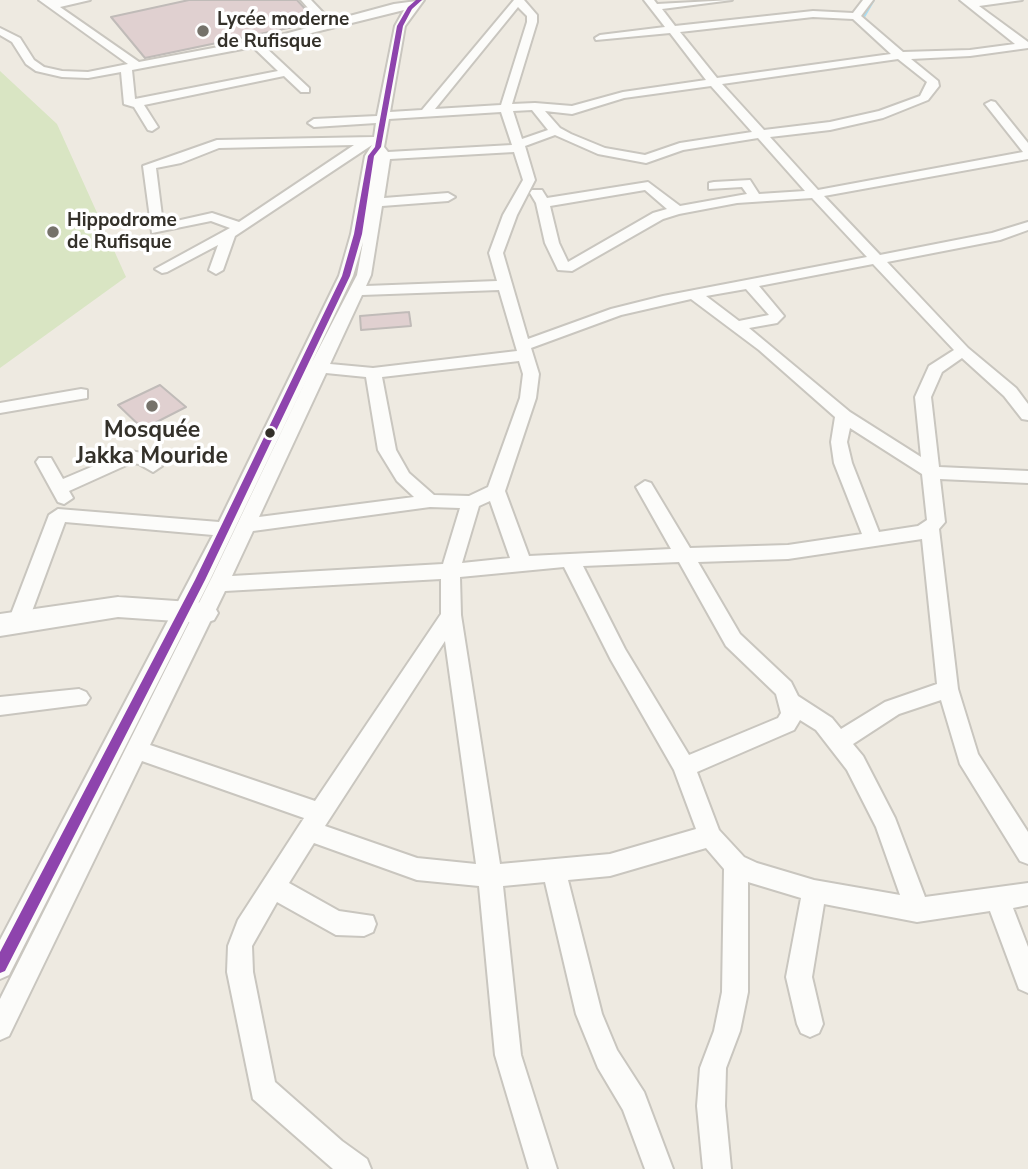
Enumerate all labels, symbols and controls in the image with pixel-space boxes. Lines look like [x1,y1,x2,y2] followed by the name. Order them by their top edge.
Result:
[217,9,349,53] place label: Lycée moderne de Rufisque
[195,23,211,39] marker: Lycée moderne de Rufisque
[67,210,177,254] place label: Hippodrome de Rufisque
[45,224,61,240] marker: Hippodrome de Rufisque
[144,398,160,414] marker: Mosquée Jakka Mouride
[76,417,228,471] place label: Mosquée Jakka Mouride
[263,426,277,440] unlabelled marker

